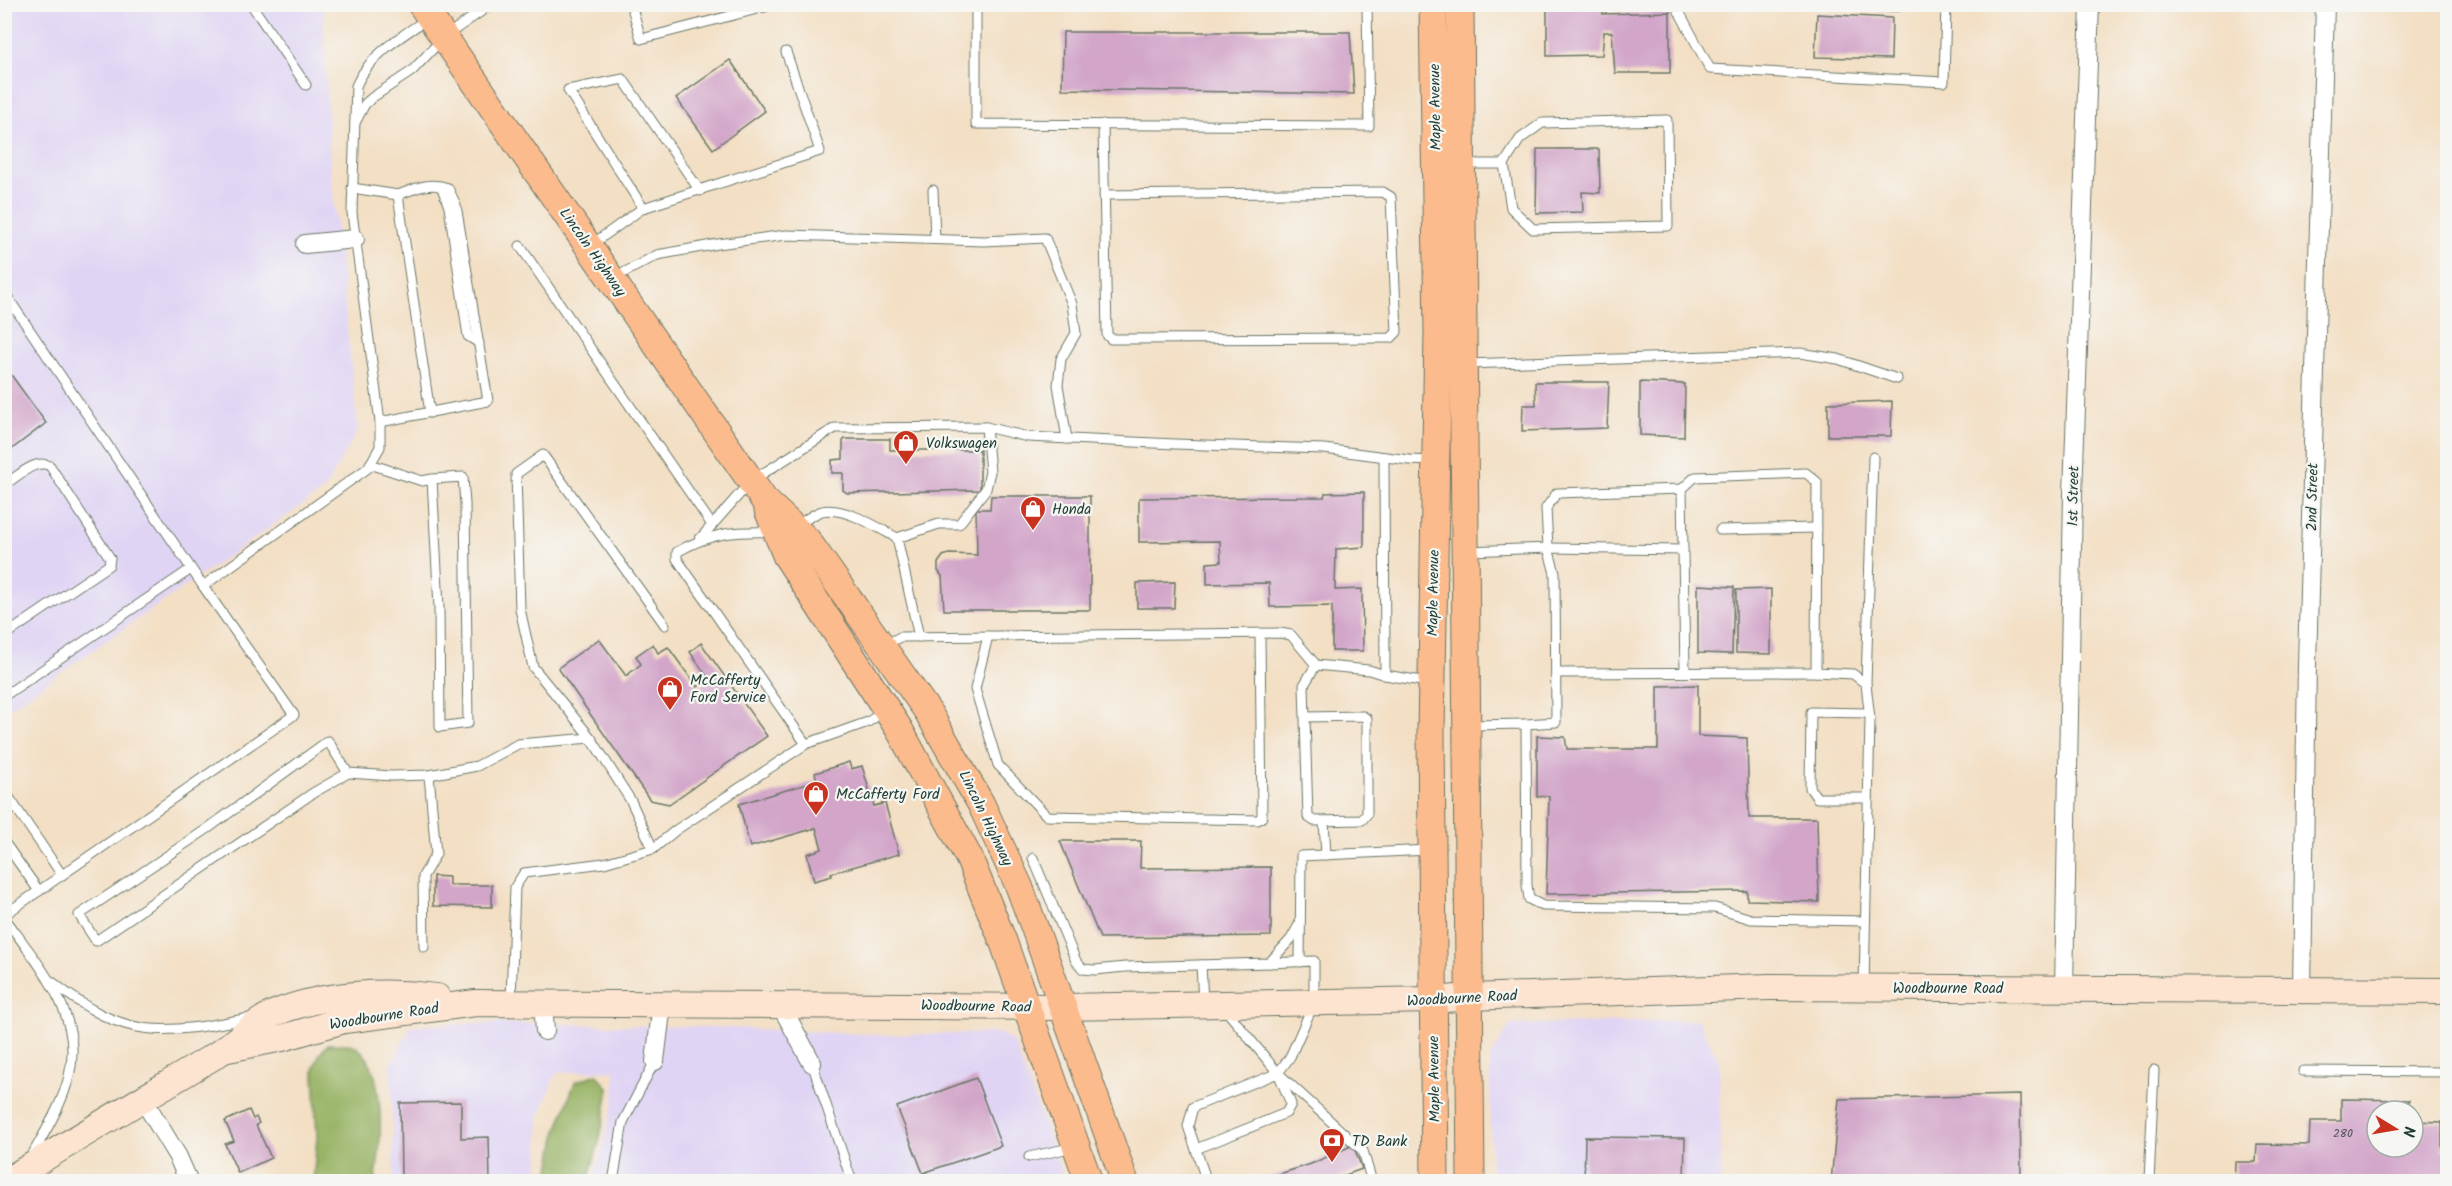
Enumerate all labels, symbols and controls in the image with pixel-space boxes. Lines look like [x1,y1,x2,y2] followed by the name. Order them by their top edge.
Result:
[1423,63,1449,151] street label: Maple Avenue
[553,203,632,303] street label: Lincoln Highway
[891,428,921,466] shop icon: Volkswagen
[926,432,997,456] place label: Volkswagen
[2300,463,2326,531] street label: 2nd Street
[2061,465,2087,527] street label: 1st Street
[1018,494,1048,532] shop icon: Honda
[1052,498,1091,522] place label: Honda
[1421,549,1447,637] street label: Maple Avenue
[690,669,766,710] place label: McCafferty Ford Service
[655,674,685,712] shop icon: McCafferty Ford Service
[952,766,1019,871] street label: Lincoln Highway
[801,779,831,817] shop icon: McCafferty Ford
[836,783,940,807] place label: McCafferty Ford
[1893,977,2004,1001] street label: Woodbourne Road
[1406,984,1518,1014] street label: Woodbourne Road
[921,994,1032,1020] street label: Woodbourne Road
[328,996,441,1037] street label: Woodbourne Road
[1422,1035,1448,1123] street label: Maple Avenue
[2365,1099,2425,1159] north arrow
[2333,1124,2353,1143] house number: 280
[2395,1124,2421,1139] text: N
[1317,1126,1347,1164] bank icon: TD Bank
[1352,1130,1408,1154] place label: TD Bank

